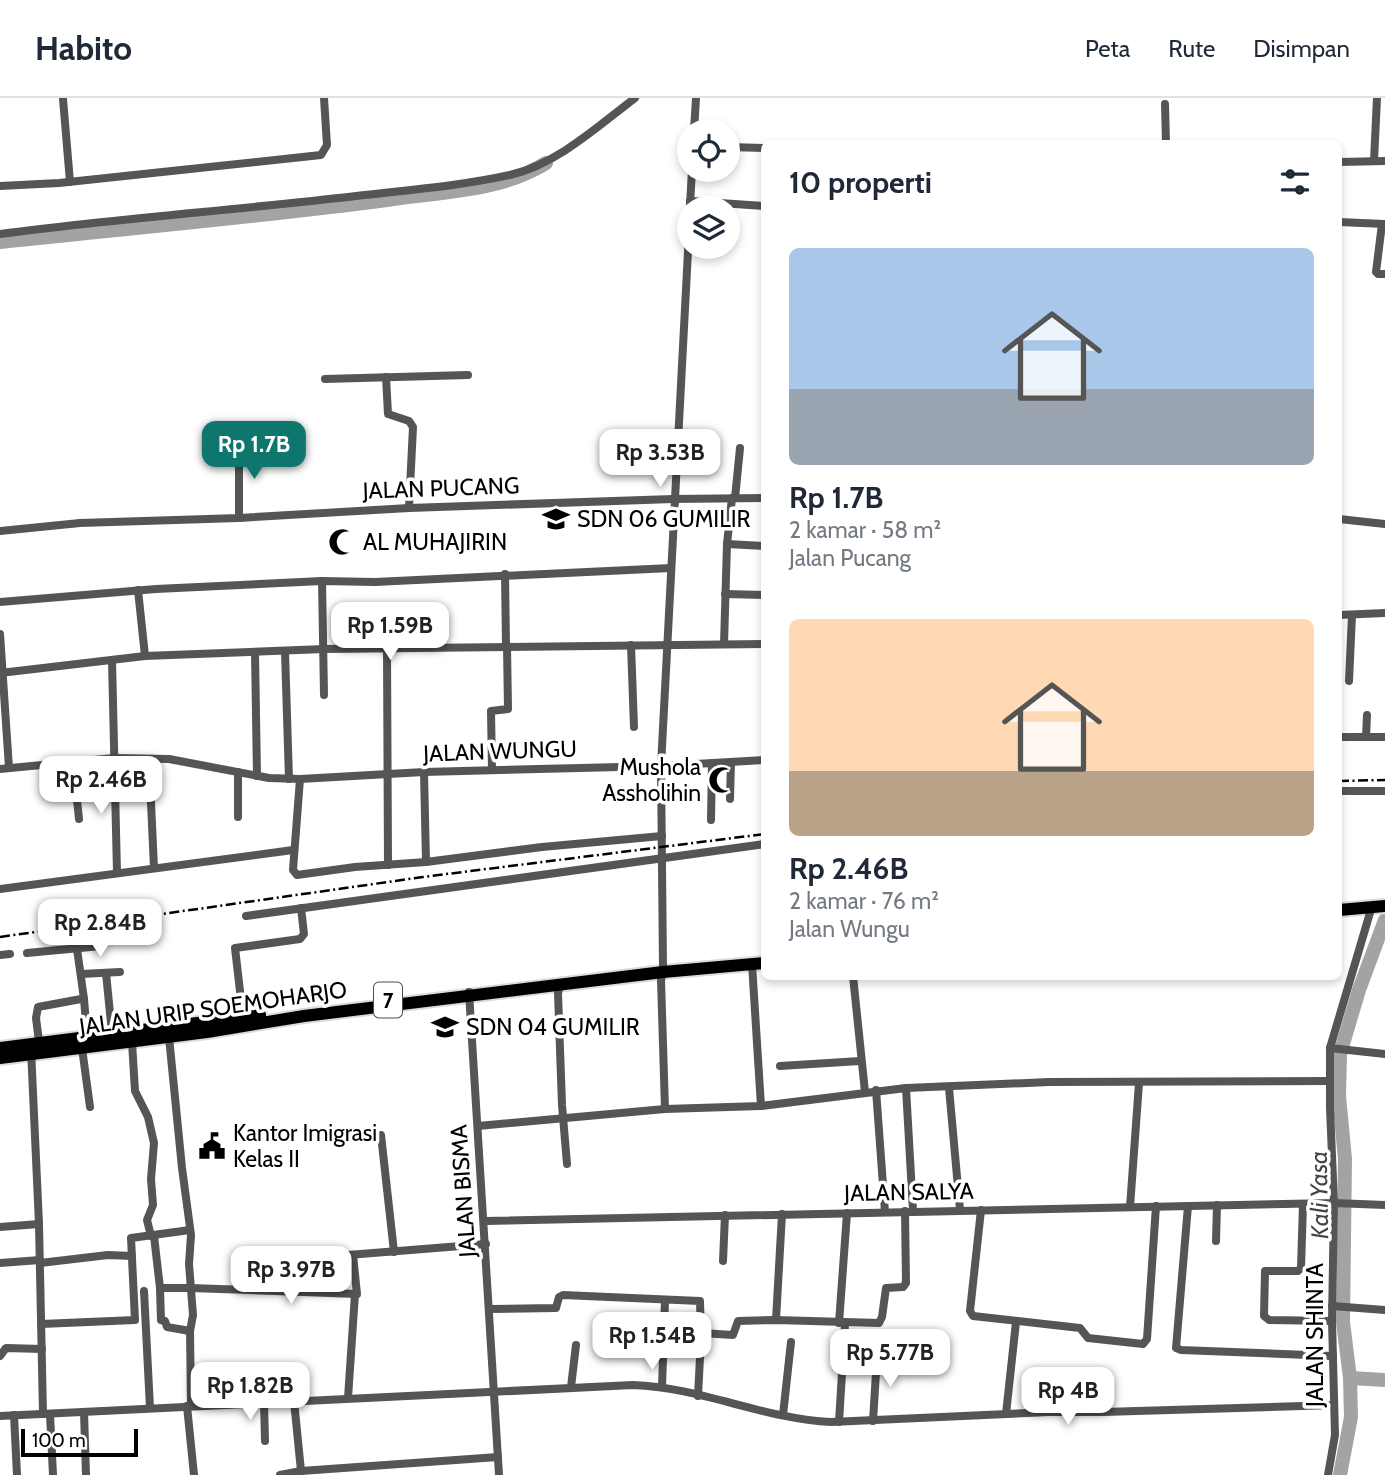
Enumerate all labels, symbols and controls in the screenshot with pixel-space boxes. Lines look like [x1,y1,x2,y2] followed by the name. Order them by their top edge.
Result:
[35,28,132,68] text: Habito
[1085,34,1130,63] text: Peta
[1168,34,1215,63] text: Rute
[1253,34,1350,63] text: Disimpan
[677,119,740,259] map controls
[677,119,740,182] button: locate
[1276,163,1314,201] icon: filters
[789,164,932,201] text: 10 properti
[677,196,740,259] button: layers
[989,293,1115,419] icon: home
[189,422,319,481] pin: Rp 1.7B
[218,430,290,458] text: Rp 1.7B
[588,430,732,489] pin: Rp 3.53B
[615,438,705,466] text: Rp 3.53B
[361,471,520,505] street label: JALAN PUCANG
[789,479,883,516] text: Rp 1.7B
[541,504,571,534] school or university icon: SDN 06 GUMILIR
[577,505,751,533] place label: SDN 06 GUMILIR
[789,516,941,544] text: 2 kamar · 58 m²
[327,527,357,557] mosque icon: AL MUHAJIRIN
[363,528,507,556] place label: AL MUHAJIRIN
[789,544,911,572] text: Jalan Pucang
[318,602,462,662] pin: Rp 1.59B
[347,611,433,639] text: Rp 1.59B
[989,664,1115,790] icon: home
[422,734,577,768] street label: JALAN WUNGU
[602,753,701,807] place label: Mushola Assholihin
[29,756,173,816] pin: Rp 2.46B
[55,765,147,793] text: Rp 2.46B
[707,765,737,795] mosque icon: Mushola Assholihin
[789,850,908,887] text: Rp 2.46B
[789,887,939,915] text: 2 kamar · 76 m²
[28,900,172,959] pin: Rp 2.84B
[54,908,146,936] text: Rp 2.84B
[789,915,910,943] text: Jalan Wungu
[76,975,349,1041] street label: JALAN URIP SOEMOHARJO
[374,982,402,1018] road number: 7
[430,1012,460,1042] school or university icon: SDN 04 GUMILIR
[466,1013,640,1041] place label: SDN 04 GUMILIR
[233,1119,377,1173] place label: Kantor Imigrasi Kelas II
[444,1124,482,1259] street label: JALAN BISMA
[197,1131,227,1161] public building icon: Kantor Imigrasi Kelas II
[1304,1151,1334,1239] water label: Kali Yasa
[843,1177,974,1207] street label: JALAN SALYA
[219,1246,363,1306] pin: Rp 3.97B
[247,1255,335,1283] text: Rp 3.97B
[1301,1263,1329,1408] street label: JALAN SHINTA
[580,1312,724,1372] pin: Rp 1.54B
[608,1321,696,1349] text: Rp 1.54B
[818,1330,962,1389] pin: Rp 5.77B
[846,1338,934,1366] text: Rp 5.77B
[178,1362,322,1422] pin: Rp 1.82B
[1019,1368,1117,1427] pin: Rp 4B
[207,1371,293,1399] text: Rp 1.82B
[1037,1376,1099,1404] text: Rp 4B
[21,1426,138,1458] scale bar
[32,1429,86,1452] text: 100 m

